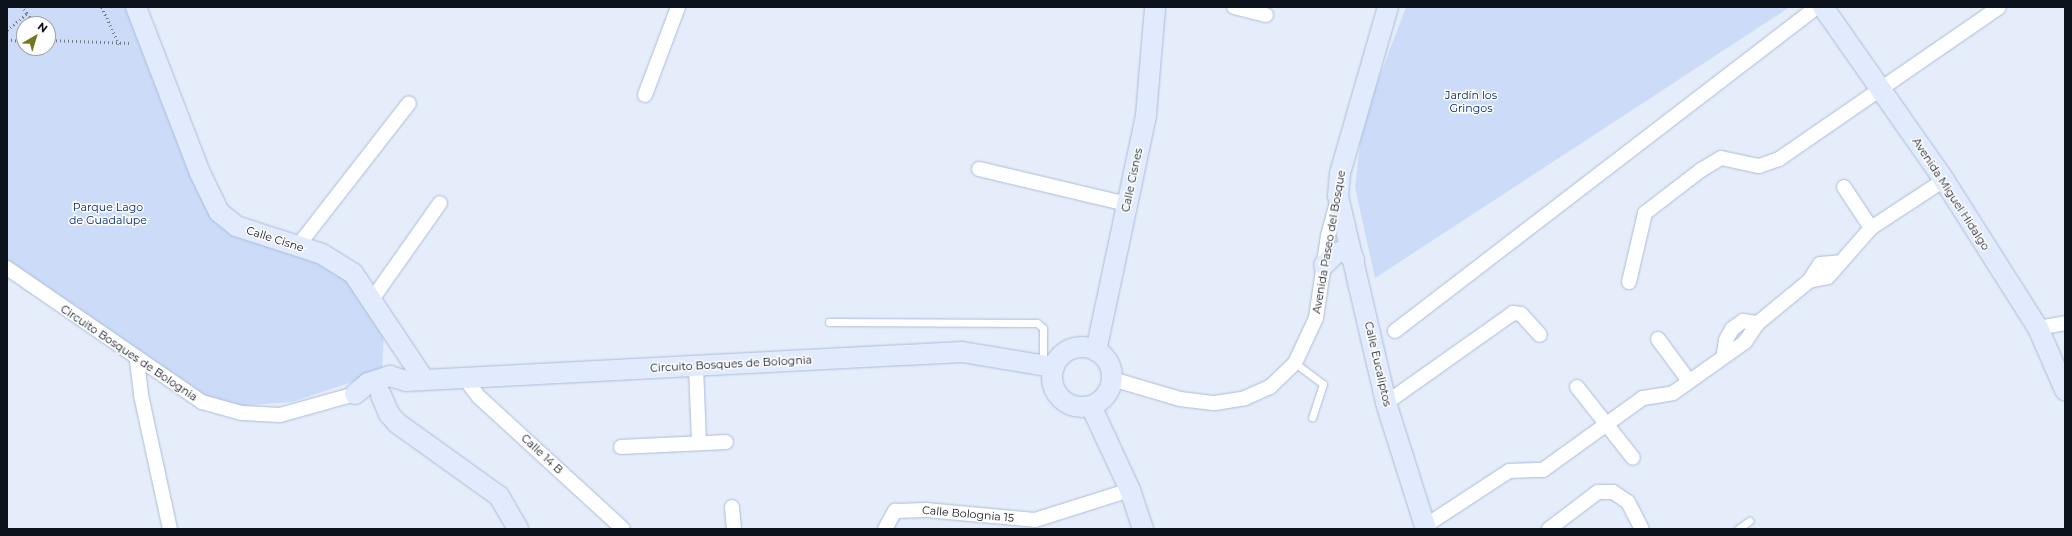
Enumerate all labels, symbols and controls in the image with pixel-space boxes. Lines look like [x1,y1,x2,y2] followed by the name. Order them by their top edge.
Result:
[16,16,56,56] north arrow
[35,19,51,36] text: N
[1445,89,1497,115] park label: Jardín los Gringos
[1910,135,1992,253] street label: Avenida Miguel Hidalgo
[1119,147,1145,213] street label: Calle Cisnes
[1310,169,1348,315] street label: Avenida Paseo del Bosque
[69,201,147,227] park label: Parque Lago de Guadalupe
[244,223,306,255] street label: Calle Cisne
[58,302,200,404] street label: Circuito Bosques de Bolognia
[1362,320,1394,408] street label: Calle Eucaliptos
[650,353,812,375] street label: Circuito Bosques de Bolognia
[518,431,566,477] street label: Calle 14 B
[922,503,1014,525] street label: Calle Bolognia 15

